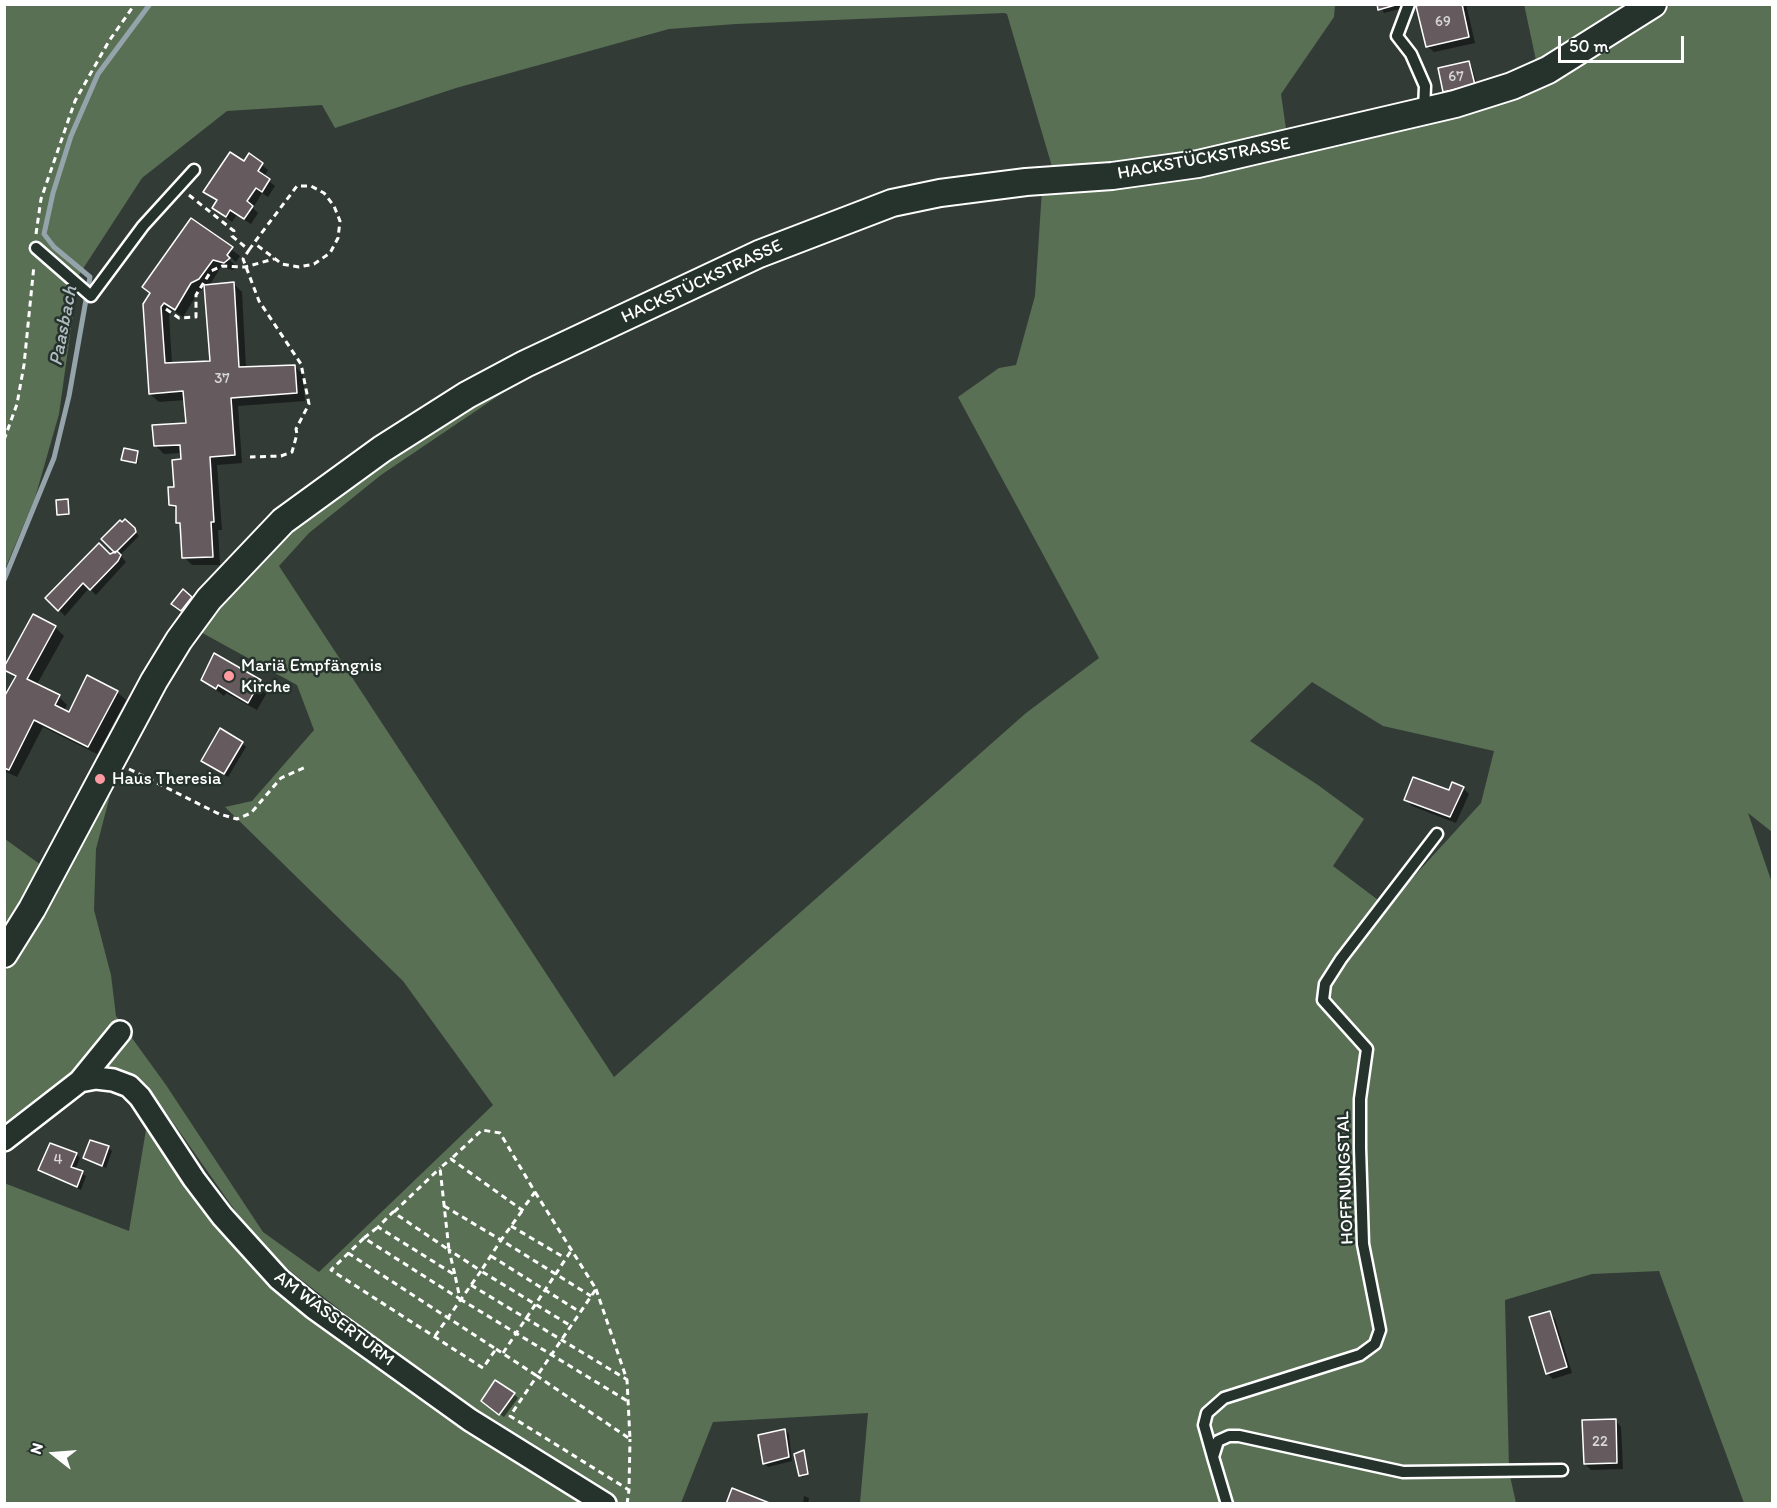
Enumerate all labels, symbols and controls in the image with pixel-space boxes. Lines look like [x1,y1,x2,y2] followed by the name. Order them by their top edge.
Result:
[1435,13,1451,31] house number: 69
[1561,24,1687,62] scale bar
[1569,35,1609,57] text: 50 m
[1448,68,1464,86] house number: 67
[1116,133,1292,185] street label: HACKSTÜCKSTRASSE
[618,235,786,329] street label: HACKSTÜCKSTRASSE
[45,284,83,368] water label: Paasbach
[214,370,230,388] house number: 37
[241,655,382,698] place label: Mariä Empfängnis Kirche
[222,669,236,683] marker: Mariä Empfängnis Kirche
[112,768,221,790] place label: Haus Theresia
[93,772,107,786] marker: Haus Theresia
[1333,1111,1359,1245] street label: HOFFNUNGSTAL
[53,1151,63,1169] house number: 4
[270,1267,398,1371] street label: AM WASSERTURM
[24,1424,84,1484] north arrow
[1592,1433,1608,1451] house number: 22
[26,1441,47,1457] text: N

